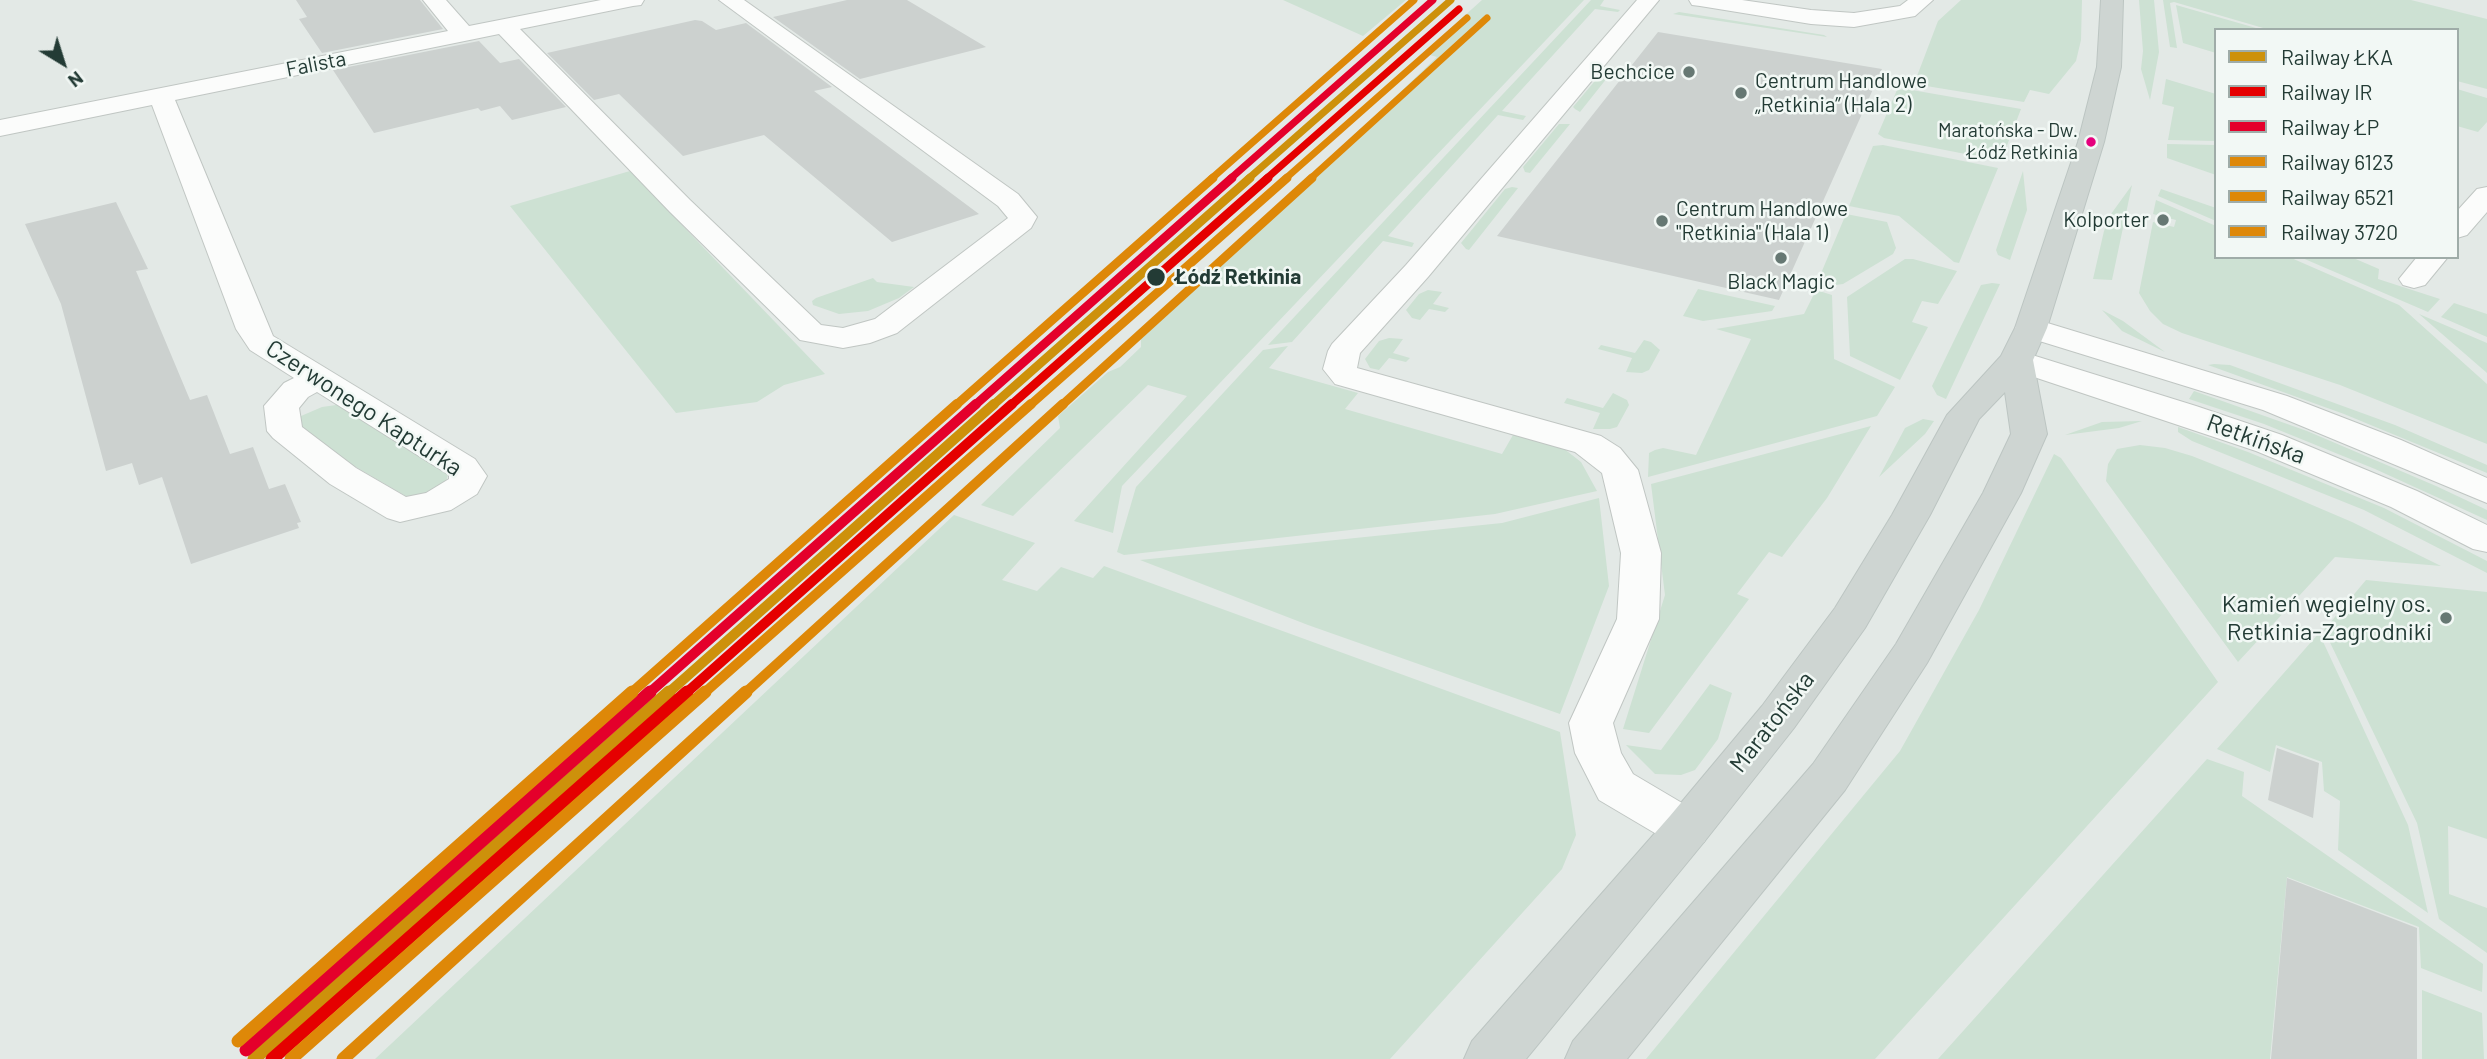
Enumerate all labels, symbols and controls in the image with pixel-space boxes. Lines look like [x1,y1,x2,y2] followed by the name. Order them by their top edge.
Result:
[28,28,98,98] north arrow
[2214,28,2459,259] legend
[2281,44,2393,69] text: Railway ŁKA
[284,46,348,82] street label: Falista
[1590,59,1675,85] place label: Bechcice
[1681,64,1697,80] marker: Bechcice
[64,67,88,93] text: N
[1755,68,1927,118] place label: Centrum Handlowe „Retkinia” (Hala 2)
[2281,79,2372,104] text: Railway IR
[1733,85,1749,101] marker: Centrum Handlowe „Retkinia” (Hala 2)
[2281,114,2379,139] text: Railway ŁP
[1938,120,2078,164] place label: Maratońska - Dw. Łódź Retkinia
[2084,135,2098,149] marker: Maratońska - Dw. Łódź Retkinia
[2281,149,2394,174] text: Railway 6123
[2281,184,2394,209] text: Railway 6521
[1676,196,1848,246] place label: Centrum Handlowe "Retkinia" (Hala 1)
[2063,207,2149,233] place label: Kolporter
[2155,212,2171,228] marker: Kolporter
[1654,213,1670,229] marker: Centrum Handlowe "Retkinia" (Hala 1)
[2281,219,2398,244] text: Railway 3720
[1773,250,1789,266] marker: Black Magic
[1174,264,1301,290] place label: Łódź Retkinia
[1145,266,1167,288] marker: Łódź Retkinia
[1727,269,1835,295] place label: Black Magic
[260,334,468,482] street label: Czerwonego Kapturka
[2203,408,2309,470] street label: Retkińska
[2222,590,2432,646] place label: Kamień węgielny os. Retkinia-Zagrodniki
[2438,610,2454,626] marker: Kamień węgielny os. Retkinia-Zagrodniki
[1724,666,1820,778] street label: Maratońska

